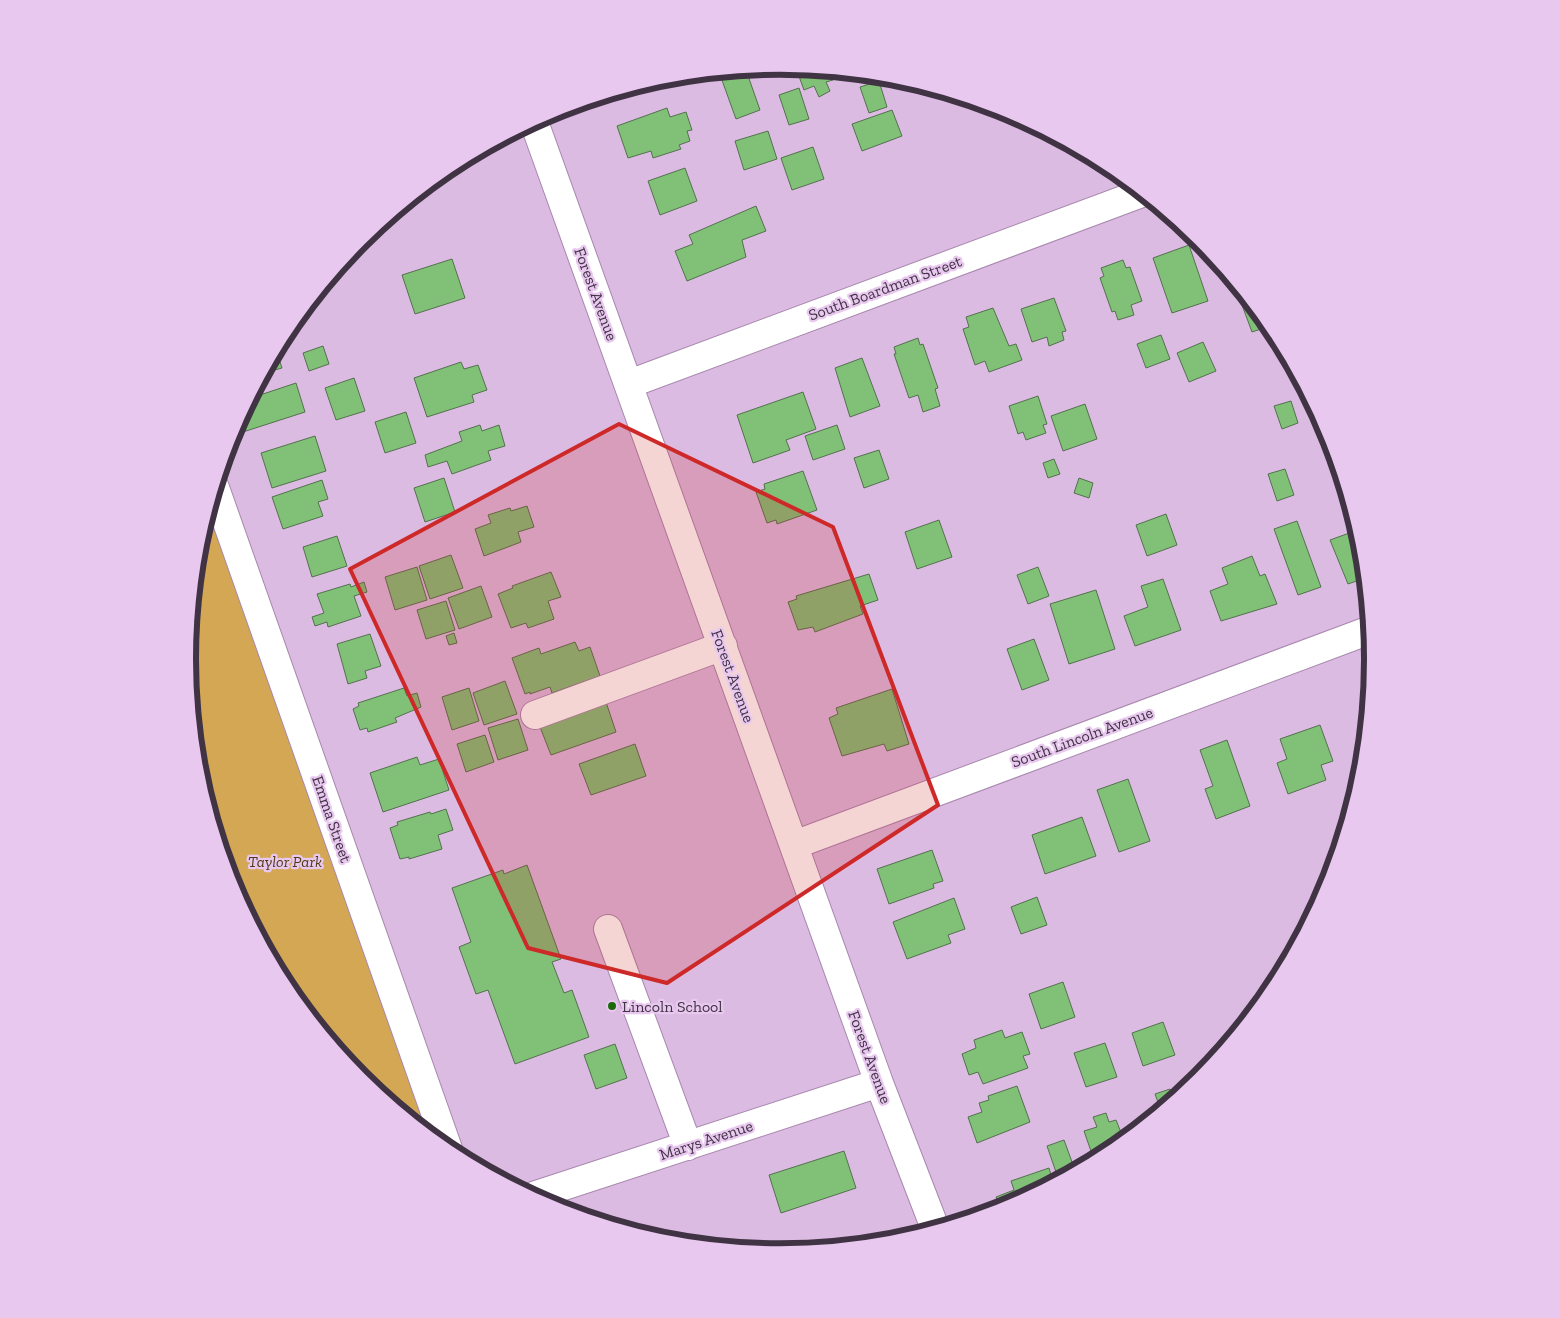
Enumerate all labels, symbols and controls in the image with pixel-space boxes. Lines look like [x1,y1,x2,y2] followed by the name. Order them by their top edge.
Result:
[570,245,622,343] street label: Forest Avenue
[806,251,964,325] street label: South Boardman Street
[707,627,759,725] street label: Forest Avenue
[1009,703,1155,771] street label: South Lincoln Avenue
[308,773,356,865] street label: Emma Street
[248,852,322,871] park label: Taylor Park
[622,997,723,1016] place label: Lincoln School
[606,1000,618,1012] marker: Lincoln School
[844,1008,896,1106] street label: Forest Avenue
[657,1116,755,1164] street label: Marys Avenue

